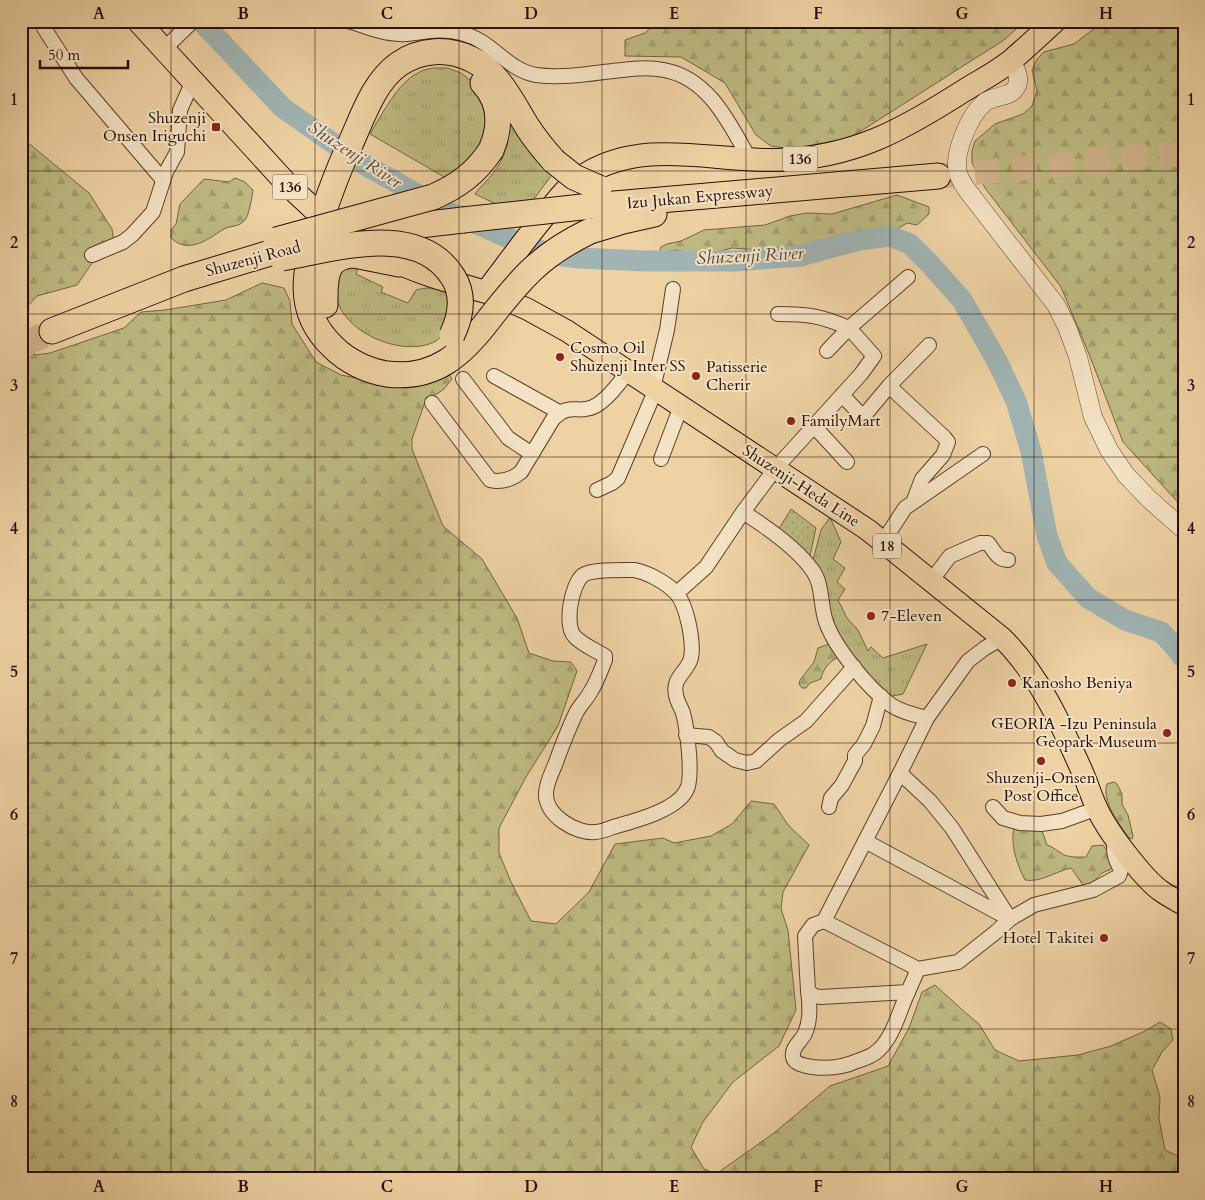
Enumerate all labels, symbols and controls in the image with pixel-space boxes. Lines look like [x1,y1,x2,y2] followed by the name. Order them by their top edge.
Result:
[93,3,105,25] text: A
[237,3,249,25] text: B
[381,3,393,25] text: C
[524,3,538,25] text: D
[669,3,679,25] text: E
[813,3,823,25] text: F
[955,3,969,25] text: G
[1099,3,1113,25] text: H
[40,38,128,70] scale bar
[48,45,80,65] text: 50 m
[10,89,18,111] text: 1
[1187,89,1195,111] text: 1
[103,107,207,147] place label: Shuzenji Onsen Iriguchi
[303,115,408,195] water label: Shuzenji River
[210,121,222,133] marker: Shuzenji Onsen Iriguchi
[782,146,818,172] road number: 136
[272,174,308,200] road number: 136
[626,180,775,214] street label: Izu Jukan Expressway
[10,232,18,254] text: 2
[1187,232,1195,254] text: 2
[203,236,303,282] street label: Shuzenji Road
[696,241,805,271] water label: Shuzenji River
[570,337,685,377] place label: Cosmo Oil Shuzenji Inter SS
[554,351,566,363] marker: Cosmo Oil Shuzenji Inter SS
[706,356,768,396] place label: Patisserie Cherir
[690,370,702,382] marker: Patisserie Cherir
[10,375,18,397] text: 3
[1187,375,1195,397] text: 3
[801,410,880,432] place label: FamilyMart
[785,415,797,427] marker: FamilyMart
[738,440,864,532] street label: Shuzenji-Heda Line
[10,518,18,540] text: 4
[1187,518,1195,540] text: 4
[873,534,901,558] road number: 18
[881,605,942,627] place label: 7-Eleven
[865,610,877,622] marker: 7-Eleven
[10,661,18,683] text: 5
[1187,661,1195,683] text: 5
[1022,672,1133,694] place label: Kanosho Beniya
[1006,677,1018,689] marker: Kanosho Beniya
[991,713,1157,753] place label: GEORIA -Izu Peninsula Geopark Museum
[1161,727,1173,739] marker: GEORIA -Izu Peninsula Geopark Museum
[1035,755,1047,767] marker: Shuzenji-Onsen Post Office
[986,767,1096,807] place label: Shuzenji-Onsen Post Office
[10,804,18,826] text: 6
[1187,804,1195,826] text: 6
[1003,927,1094,949] place label: Hotel Takitei
[1098,932,1110,944] marker: Hotel Takitei
[10,948,18,970] text: 7
[1187,948,1195,970] text: 7
[10,1091,18,1113] text: 8
[1187,1091,1195,1113] text: 8
[93,1176,105,1198] text: A
[237,1176,249,1198] text: B
[381,1176,393,1198] text: C
[524,1176,538,1198] text: D
[669,1176,679,1198] text: E
[813,1176,823,1198] text: F
[955,1176,969,1198] text: G
[1099,1176,1113,1198] text: H

